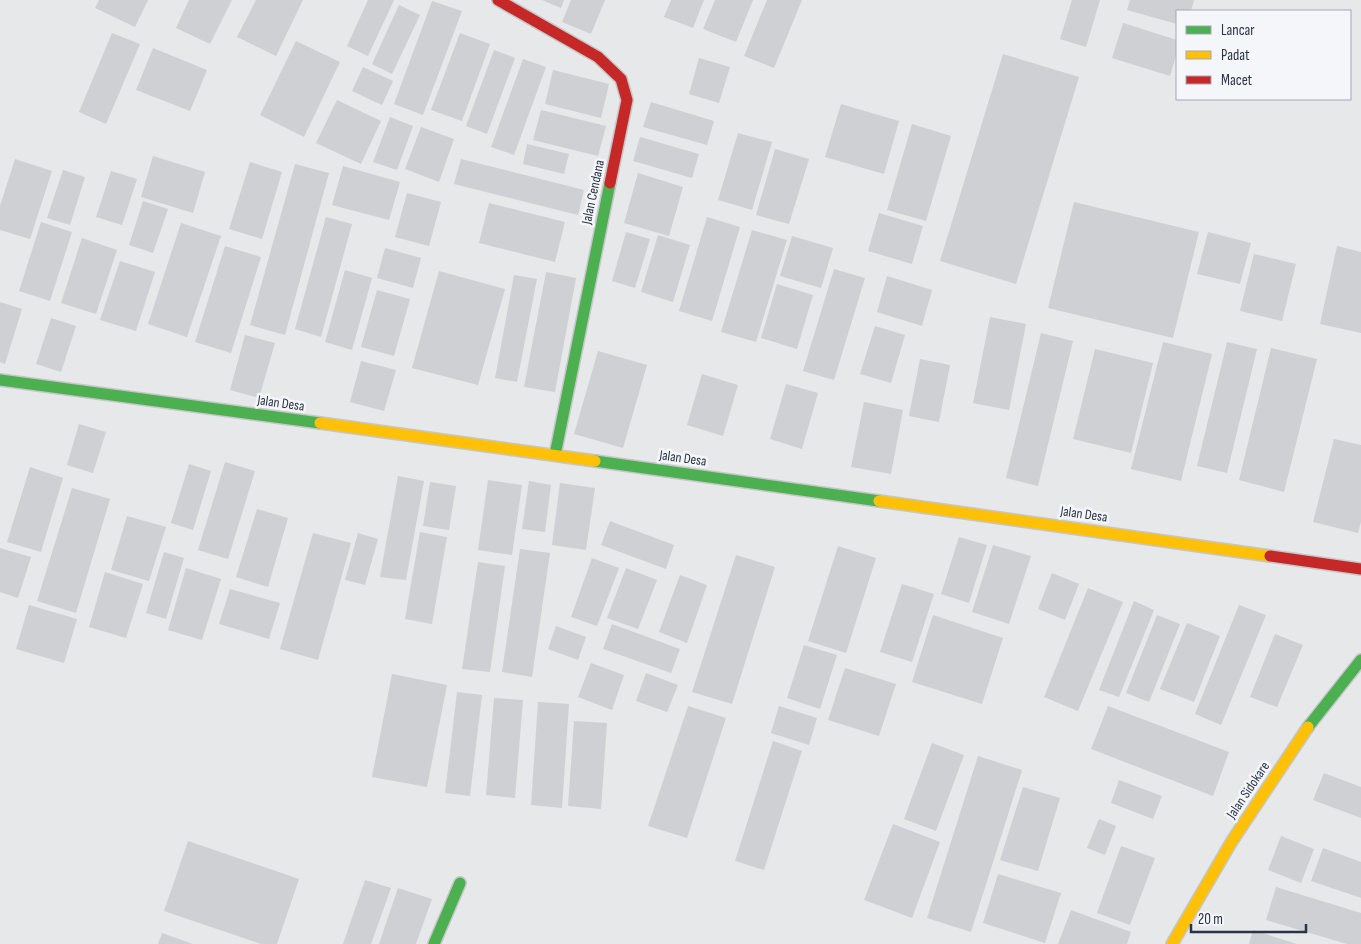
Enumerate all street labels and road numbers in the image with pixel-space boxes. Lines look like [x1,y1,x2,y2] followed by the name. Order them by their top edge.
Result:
[578,158,608,227] street label: Jalan Cendana
[255,391,306,415] street label: Jalan Desa
[657,446,708,470] street label: Jalan Desa
[1058,502,1109,526] street label: Jalan Desa
[1222,758,1273,822] street label: Jalan Sidokare

